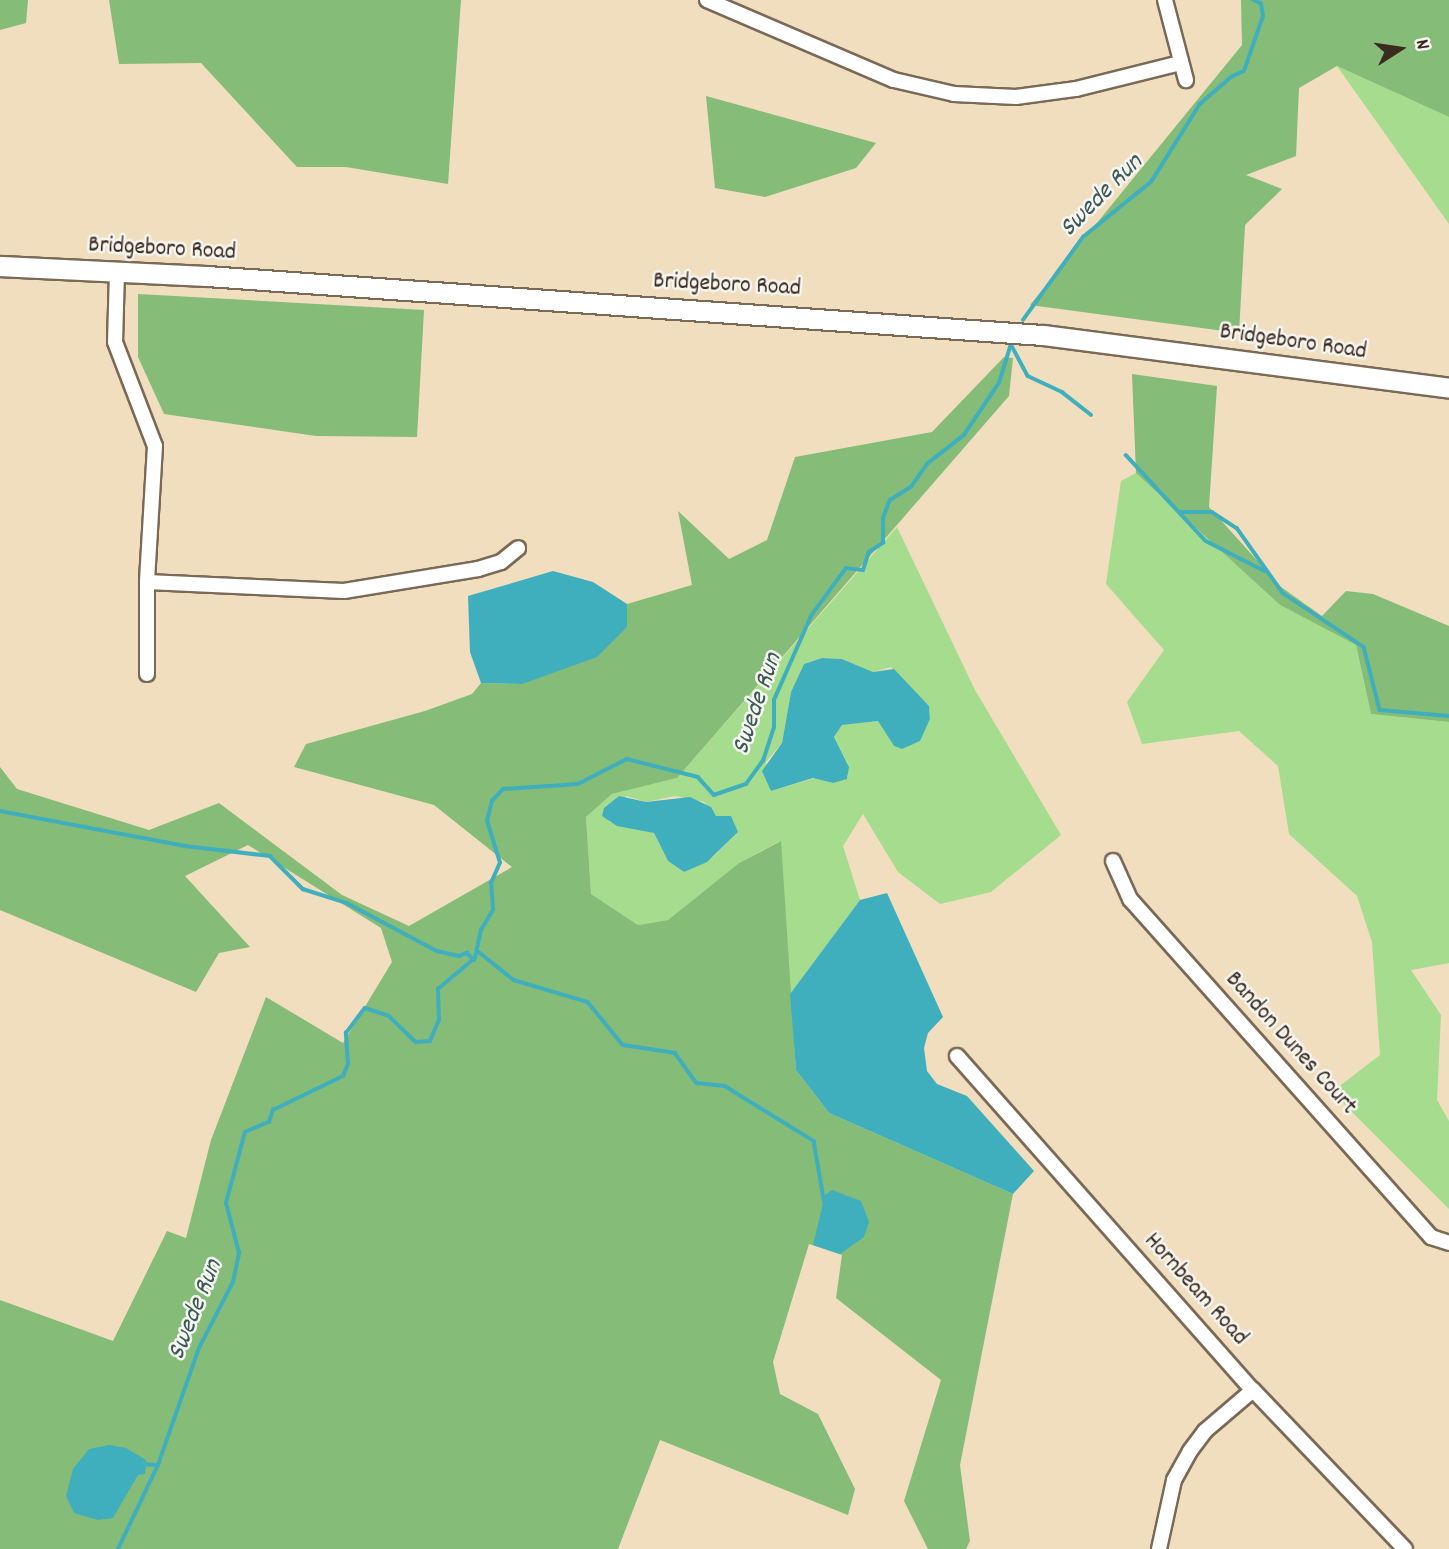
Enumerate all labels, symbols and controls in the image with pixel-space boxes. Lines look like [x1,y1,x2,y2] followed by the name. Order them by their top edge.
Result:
[1365,14,1435,84] north arrow
[1407,37,1435,52] text: N
[1054,148,1150,244] water label: Swede Run
[87,232,237,268] street label: Bridgeboro Road
[652,268,802,304] street label: Bridgeboro Road
[1218,318,1368,368] street label: Bridgeboro Road
[726,649,790,759] water label: Swede Run
[1218,966,1362,1122] street label: Bandon Dunes Court
[1137,1228,1253,1352] street label: Hornbeam Road
[162,1255,230,1365] water label: Swede Run

